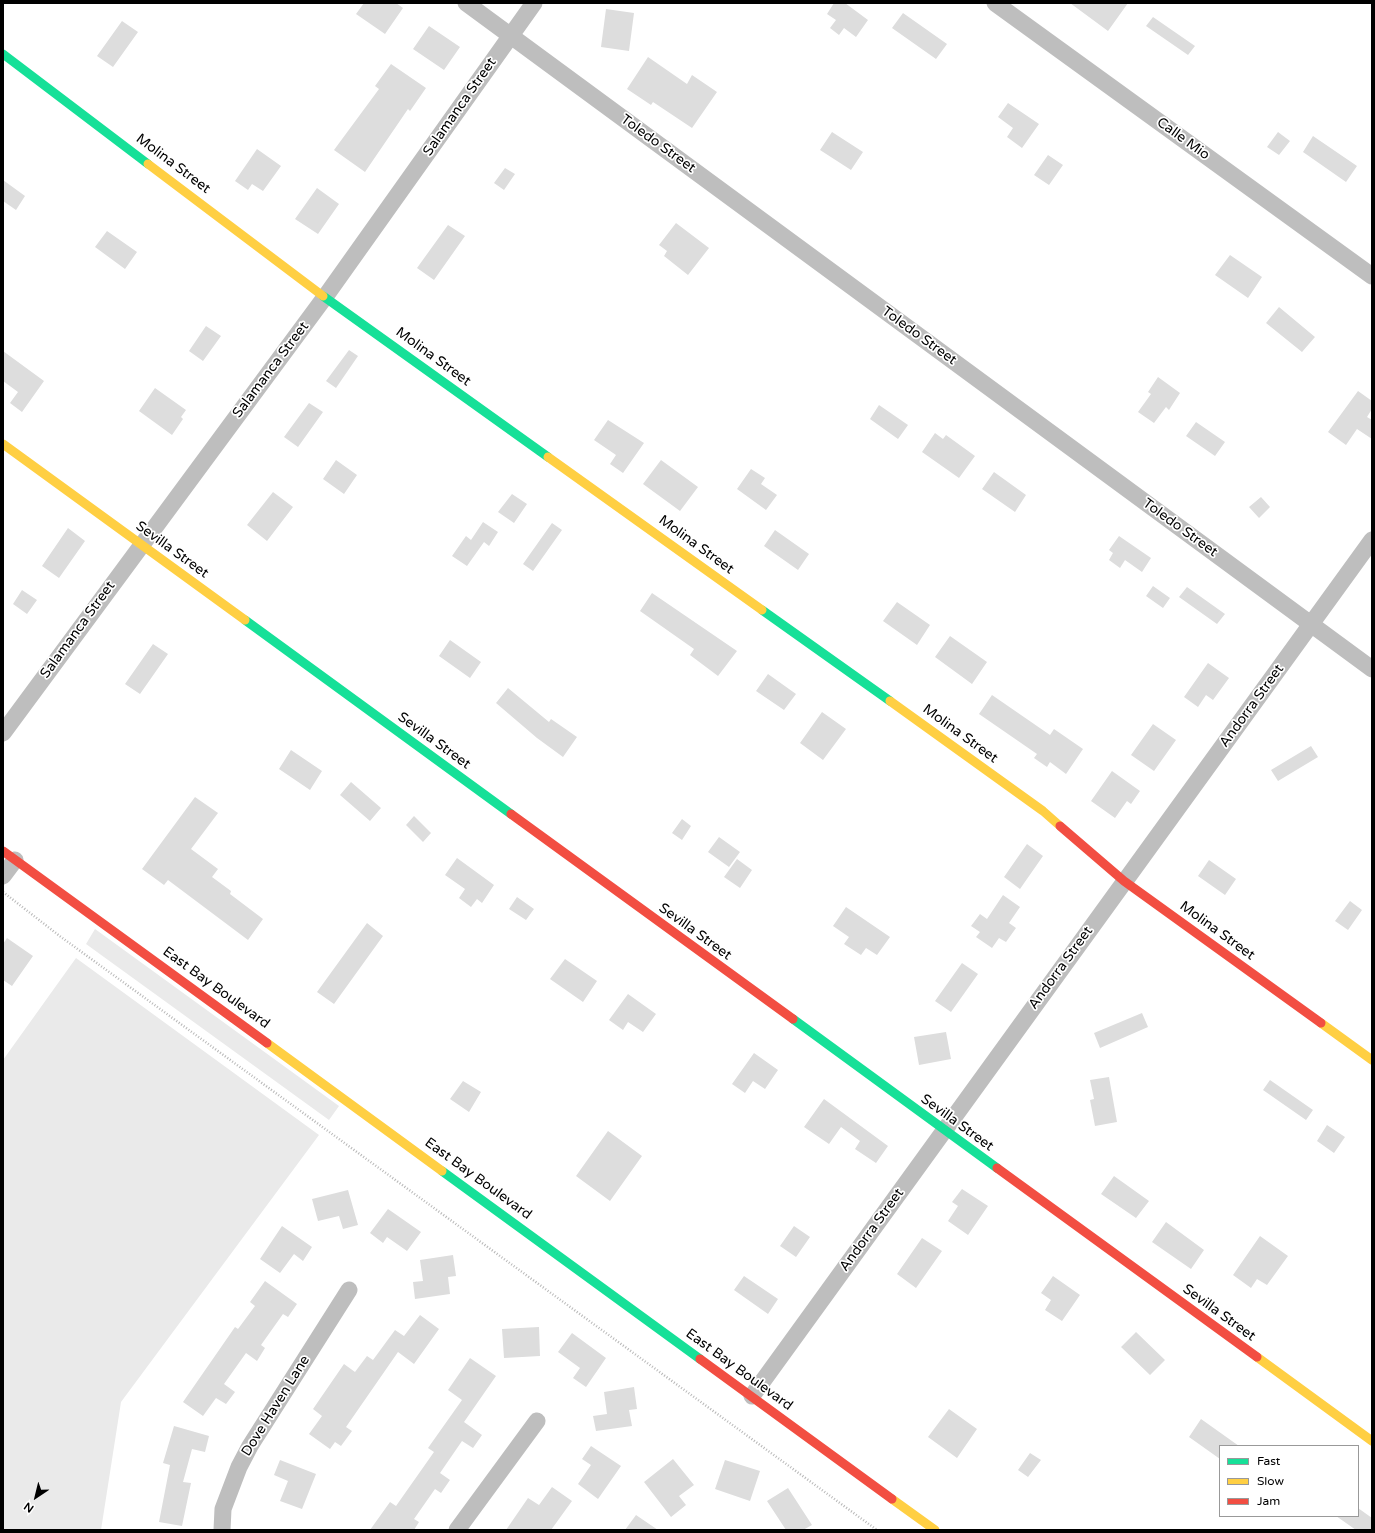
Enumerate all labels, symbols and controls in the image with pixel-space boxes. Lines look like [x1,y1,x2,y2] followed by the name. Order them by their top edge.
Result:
[420,55,500,159] street label: Salamanca Street
[617,111,699,177] street label: Toledo Street
[1153,114,1213,164] street label: Calle Mio
[132,131,214,197] street label: Molina Street
[878,303,960,369] street label: Toledo Street
[229,319,313,421] street label: Salamanca Street
[392,324,474,390] street label: Molina Street
[1139,495,1221,561] street label: Toledo Street
[655,512,737,578] street label: Molina Street
[132,518,212,582] street label: Sevilla Street
[37,578,119,682] street label: Salamanca Street
[1216,661,1288,751] street label: Andorra Street
[919,701,1001,767] street label: Molina Street
[394,709,474,773] street label: Sevilla Street
[1176,898,1258,964] street label: Molina Street
[655,900,735,964] street label: Sevilla Street
[1025,923,1097,1013] street label: Andorra Street
[159,944,273,1032] street label: East Bay Boulevard
[917,1091,997,1155] street label: Sevilla Street
[421,1135,535,1223] street label: East Bay Boulevard
[836,1185,908,1275] street label: Andorra Street
[1179,1281,1259,1345] street label: Sevilla Street
[682,1326,796,1414] street label: East Bay Boulevard
[238,1353,314,1459] street label: Dove Haven Lane
[1219,1445,1359,1517] legend
[1257,1454,1280,1468] text: Fast
[1257,1474,1284,1488] text: Slow
[16,1477,56,1517] north arrow
[1257,1494,1280,1508] text: Jam
[21,1499,36,1515] text: N

